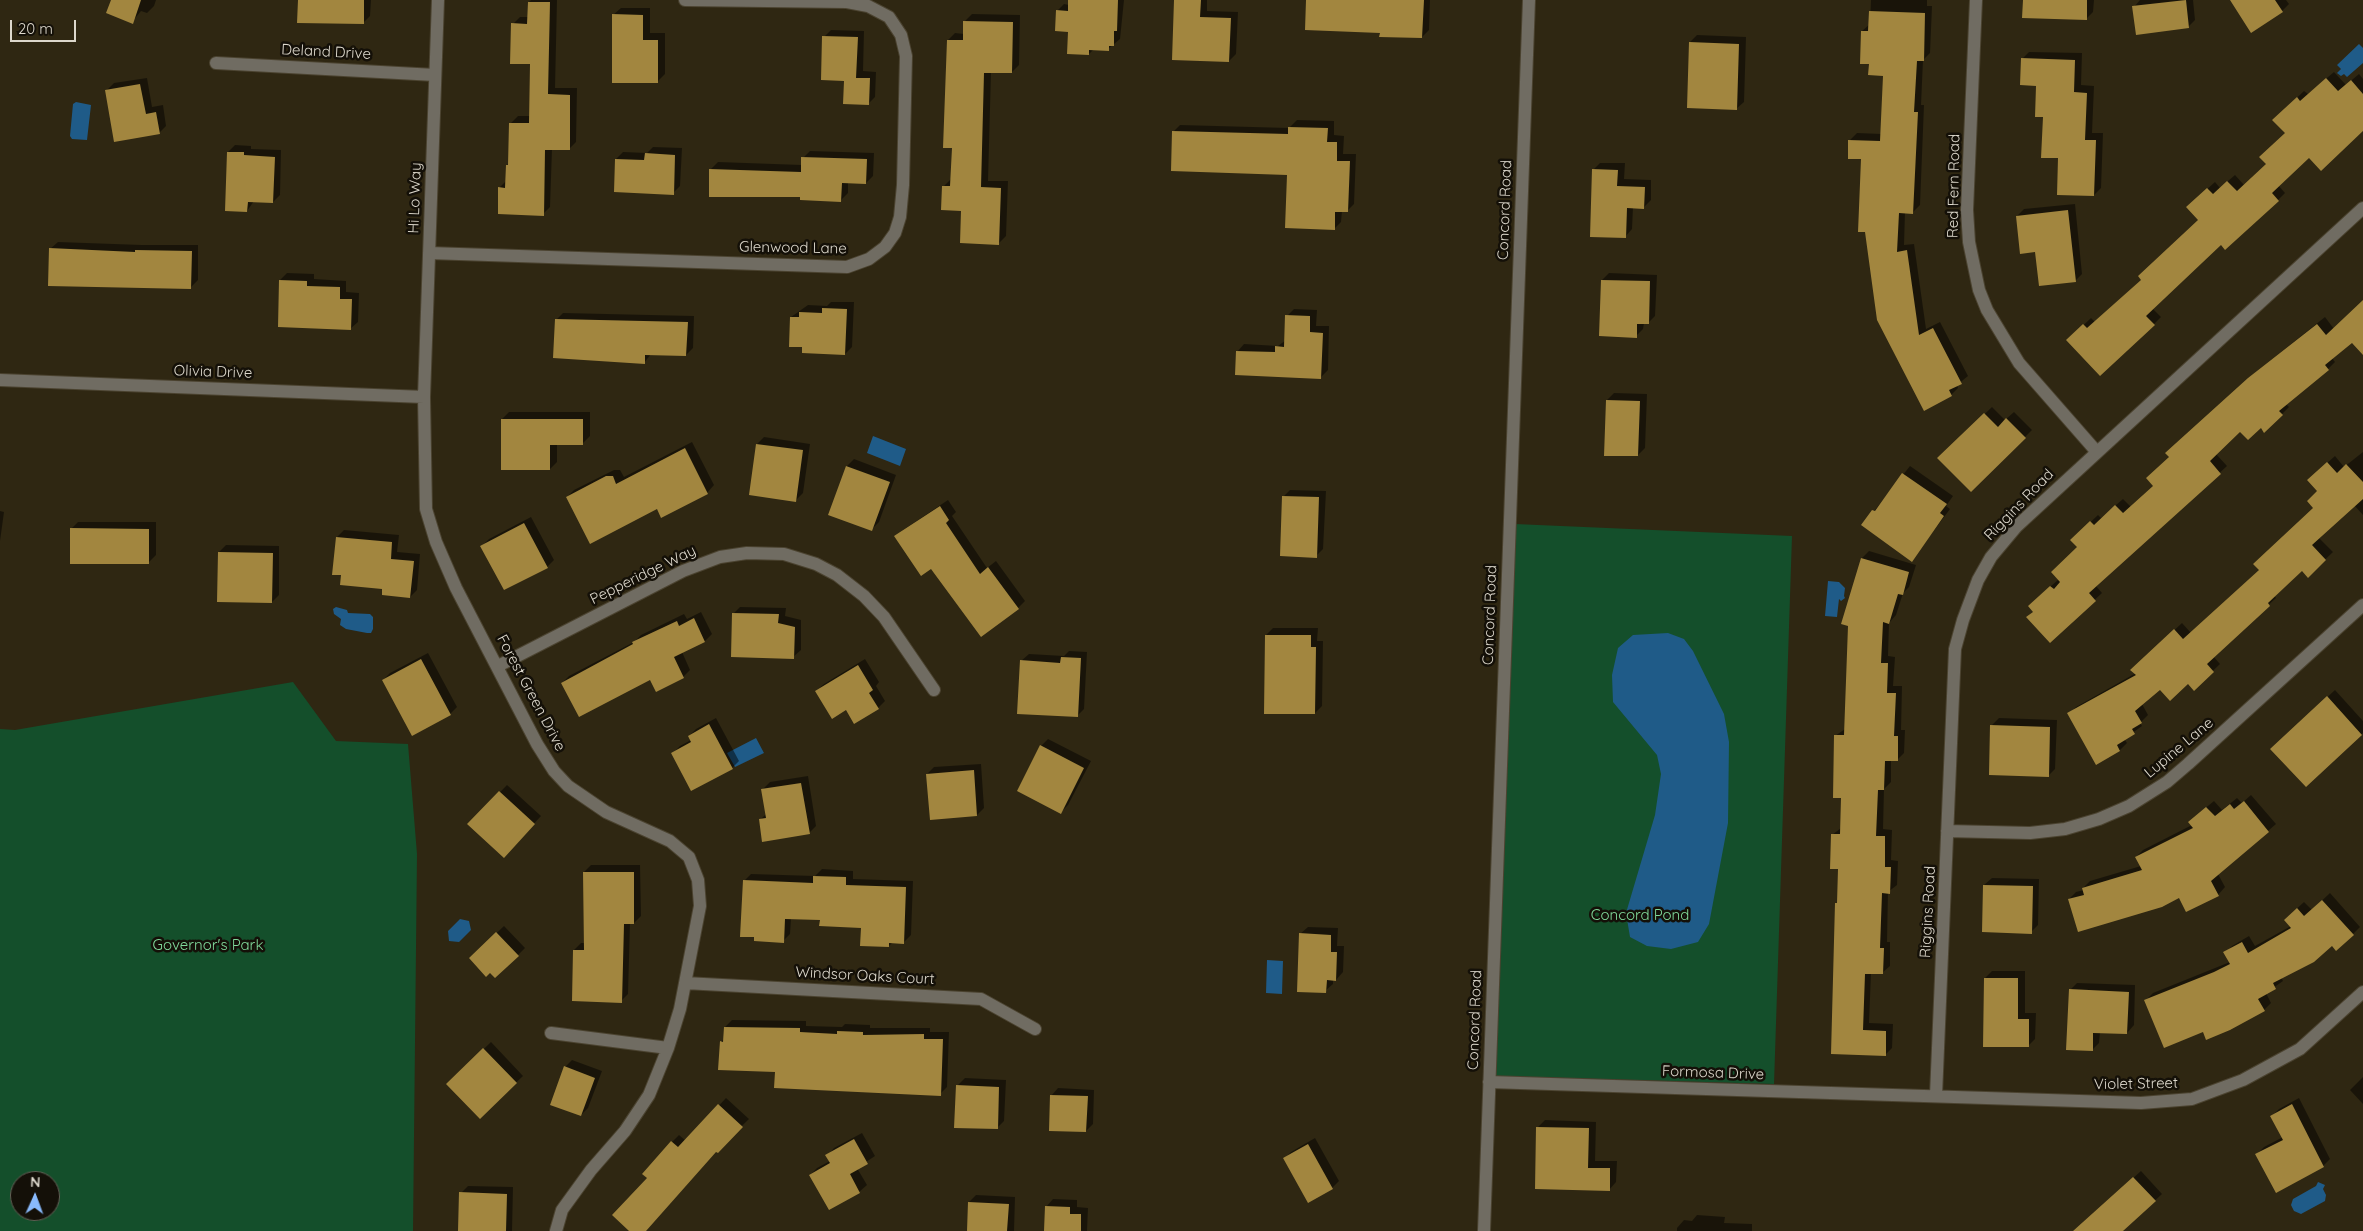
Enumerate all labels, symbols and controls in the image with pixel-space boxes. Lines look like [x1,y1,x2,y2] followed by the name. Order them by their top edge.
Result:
[12,10,79,42] scale bar
[18,19,53,38] text: 20 m
[281,41,371,63] street label: Deland Drive
[1944,134,1964,238] street label: Red Fern Road
[1494,160,1516,260] street label: Concord Road
[405,162,425,234] street label: Hi Lo Way
[739,238,847,258] street label: Glenwood Lane
[173,362,253,382] street label: Olivia Drive
[1981,466,2057,544] street label: Riggins Road
[587,542,699,608] street label: Pepperidge Way
[1479,565,1501,665] street label: Concord Road
[493,632,569,754] street label: Forest Green Drive
[2141,714,2217,782] street label: Lupine Lane
[1917,865,1939,959] street label: Riggins Road
[1591,906,1689,924] park label: Concord Pond
[153,936,263,954] park label: Governor's Park
[795,963,935,989] street label: Windsor Oaks Court
[1464,970,1486,1070] street label: Concord Road
[1662,1062,1764,1084] street label: Formosa Drive
[2094,1074,2178,1094] street label: Violet Street
[10,1171,60,1221] north arrow
[30,1173,41,1191] text: N

